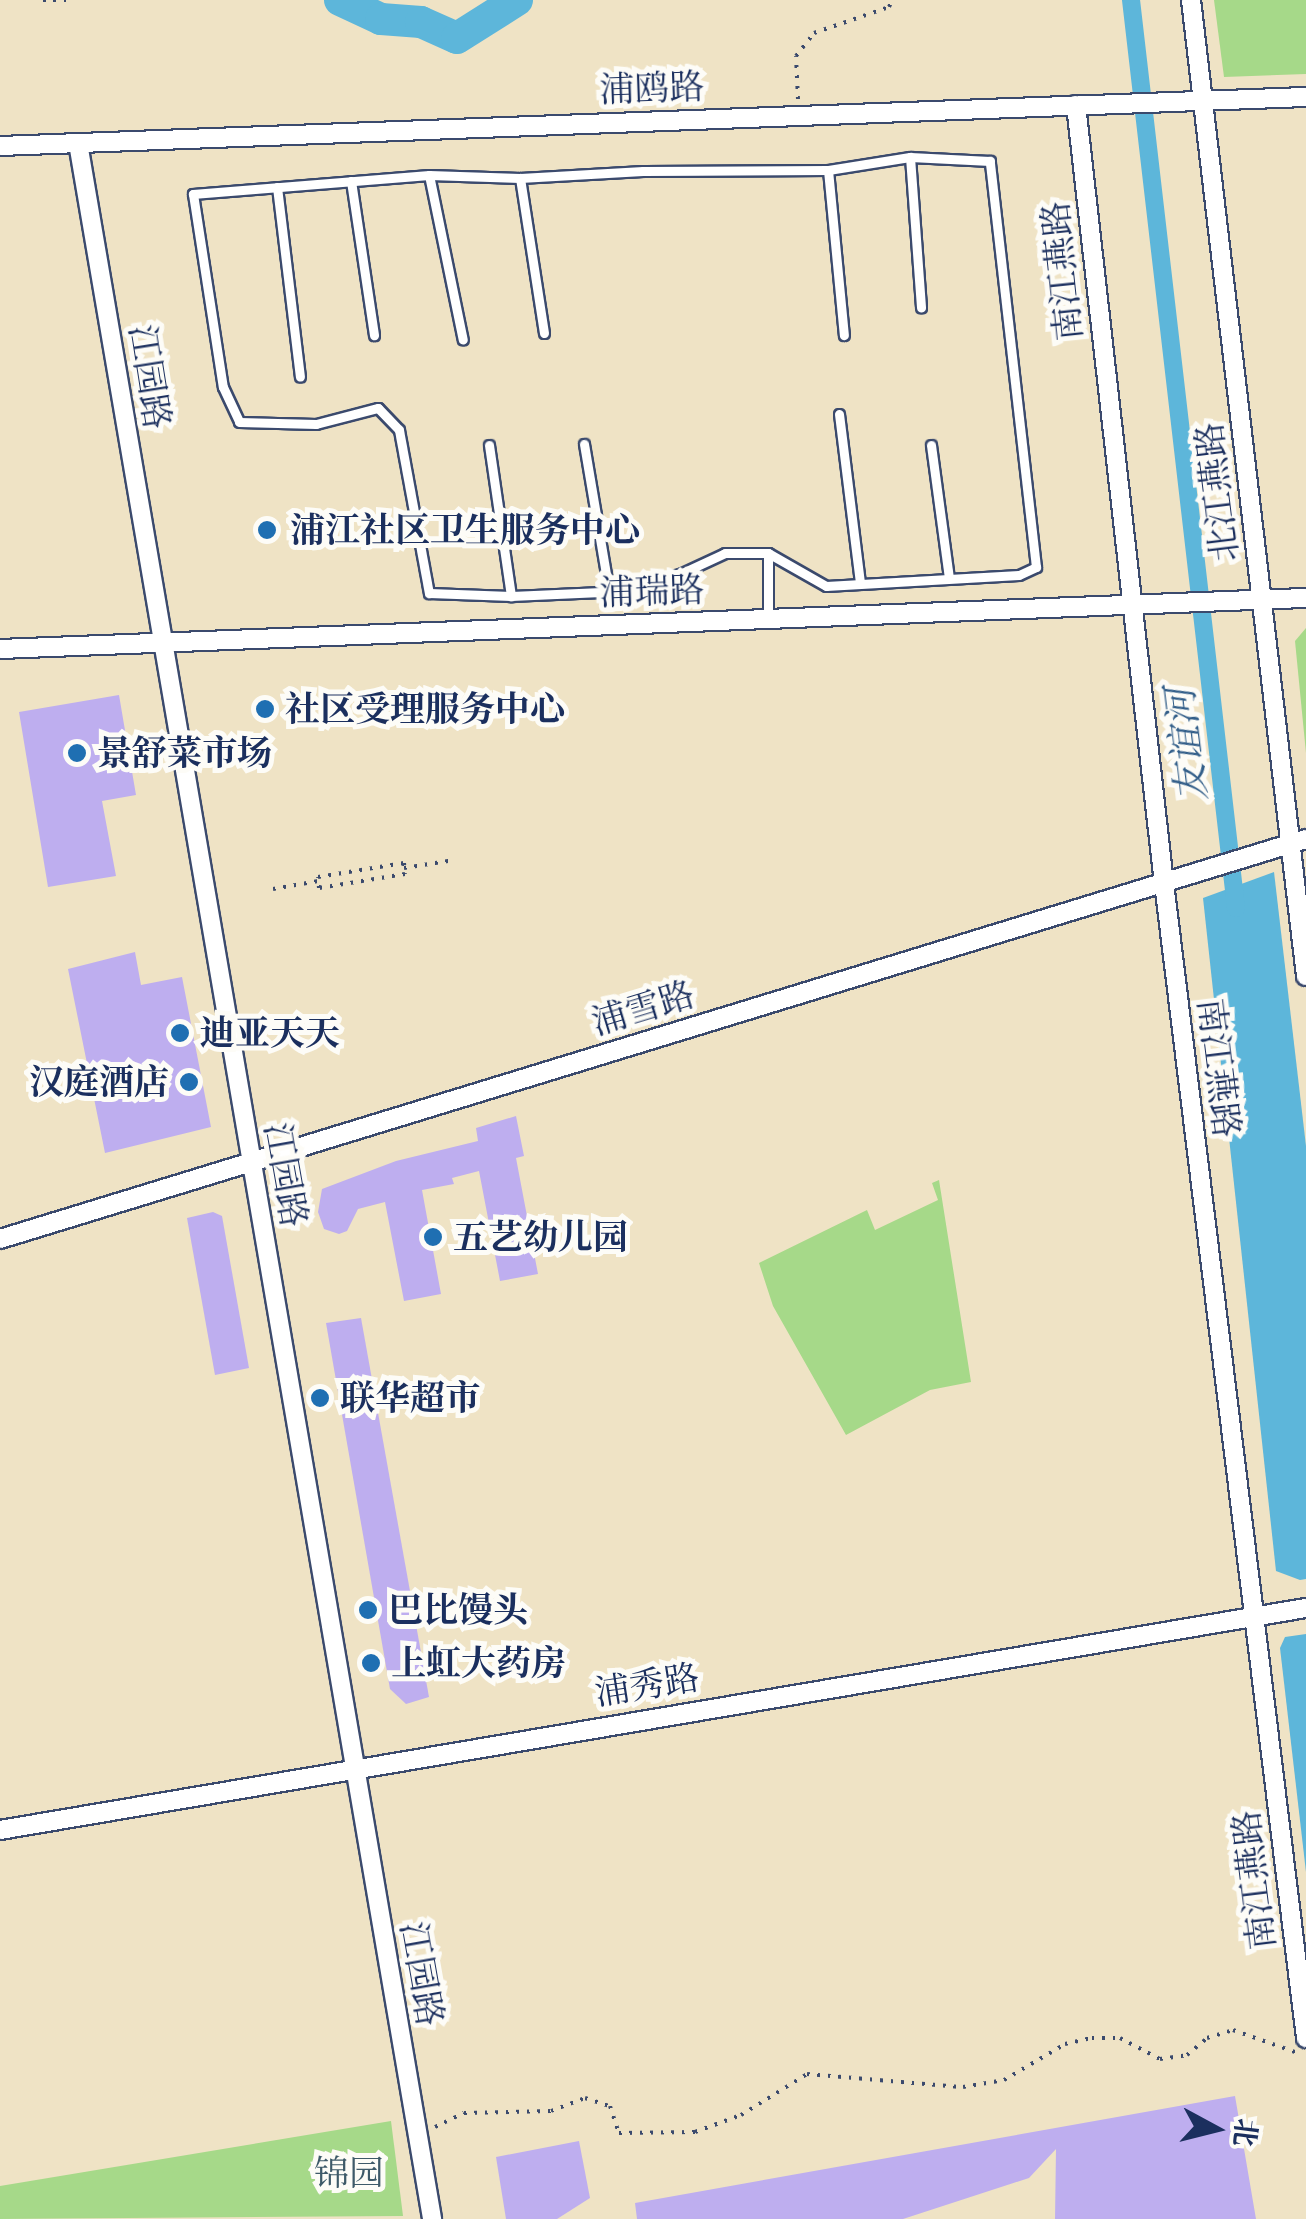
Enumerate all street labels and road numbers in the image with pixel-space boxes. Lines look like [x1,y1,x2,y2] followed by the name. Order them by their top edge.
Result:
[599,65,705,111] street label: 浦鸥路
[1034,199,1090,343] street label: 南江燕路
[121,322,179,432] street label: 江园路
[1188,420,1246,564] street label: 北江燕路
[599,568,705,614] street label: 浦瑞路
[587,973,699,1043] street label: 浦雪路
[1190,996,1248,1140] street label: 南江燕路
[256,1120,316,1230] street label: 江园路
[592,1656,702,1714] street label: 浦秀路
[1225,1808,1283,1952] street label: 南江燕路
[392,1919,452,2029] street label: 江园路

